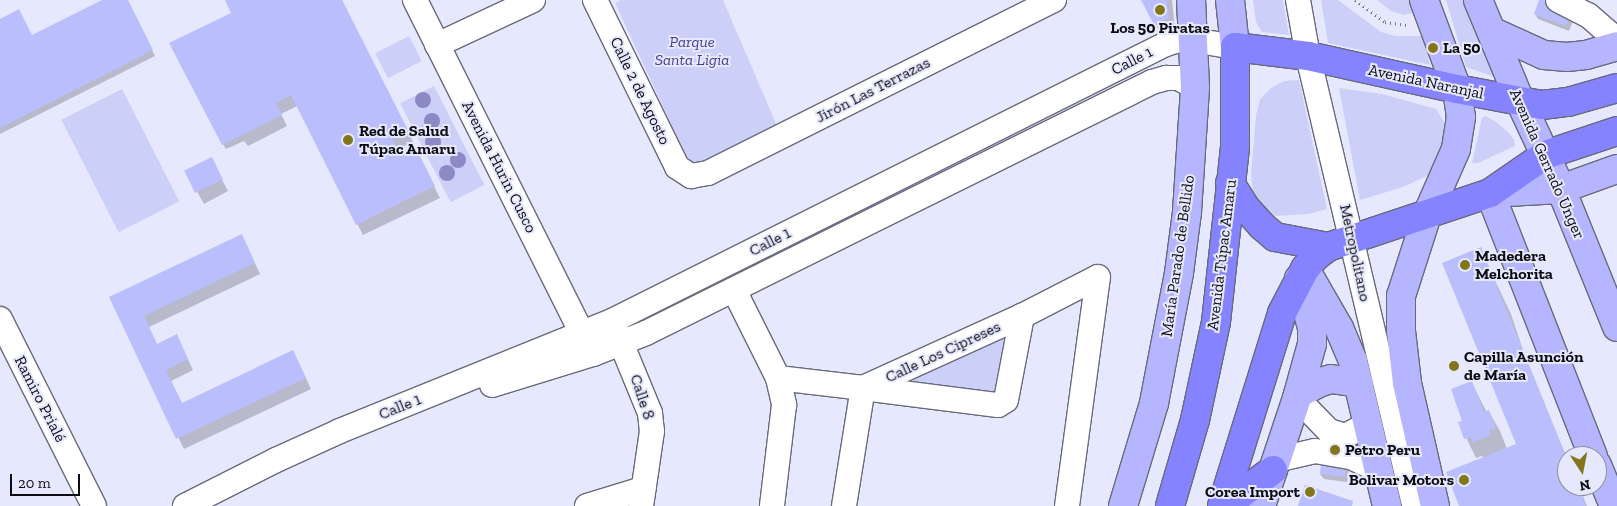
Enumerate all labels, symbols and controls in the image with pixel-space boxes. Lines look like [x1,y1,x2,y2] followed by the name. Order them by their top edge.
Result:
[1154,4,1166,16] marker: Los 50 Piratas
[1110,18,1210,38] place label: Los 50 Piratas
[655,32,729,70] park label: Parque Santa Ligia
[606,34,674,148] street label: Calle 2 de Agosto
[1443,38,1481,58] place label: La 50
[1108,42,1156,80] street label: Calle 1
[1427,42,1439,54] marker: La 50
[812,53,934,127] street label: Jirón Las Terrazas
[1366,60,1486,104] street label: Avenida Naranjal
[1505,86,1589,242] street label: Avenida Gerrado Unger
[457,98,541,236] street label: Avenida Hurin Cusco
[359,121,456,159] place label: Red de Salud Túpac Amaru
[341,133,355,147] marker: Red de Salud Túpac Amaru
[1157,174,1199,338] street label: María Parado de Bellido
[1203,178,1241,332] street label: Avenida Túpac Amaru
[1335,203,1375,303] street label: Metropolitano
[746,223,794,261] street label: Calle 1
[1475,246,1553,284] place label: Madedera Melchorita
[1459,259,1471,271] marker: Madedera Melchorita
[882,317,1004,387] street label: Calle Los Cipreses
[1464,347,1584,385] place label: Capilla Asunción de María
[10,353,70,445] street label: Ramiro Prialé
[1448,360,1460,372] marker: Capilla Asunción de María
[626,372,658,422] street label: Calle 8
[376,390,424,424] street label: Calle 1
[1345,440,1420,460] place label: Petro Peru
[1329,444,1341,456] marker: Petro Peru
[1557,446,1607,496] north arrow
[12,464,82,496] scale bar
[1348,470,1454,490] place label: Bolivar Motors
[18,474,51,492] text: 20 m
[1458,474,1470,486] marker: Bolivar Motors
[1578,476,1592,495] text: N
[1205,482,1300,502] place label: Corea Import
[1304,486,1316,498] marker: Corea Import

